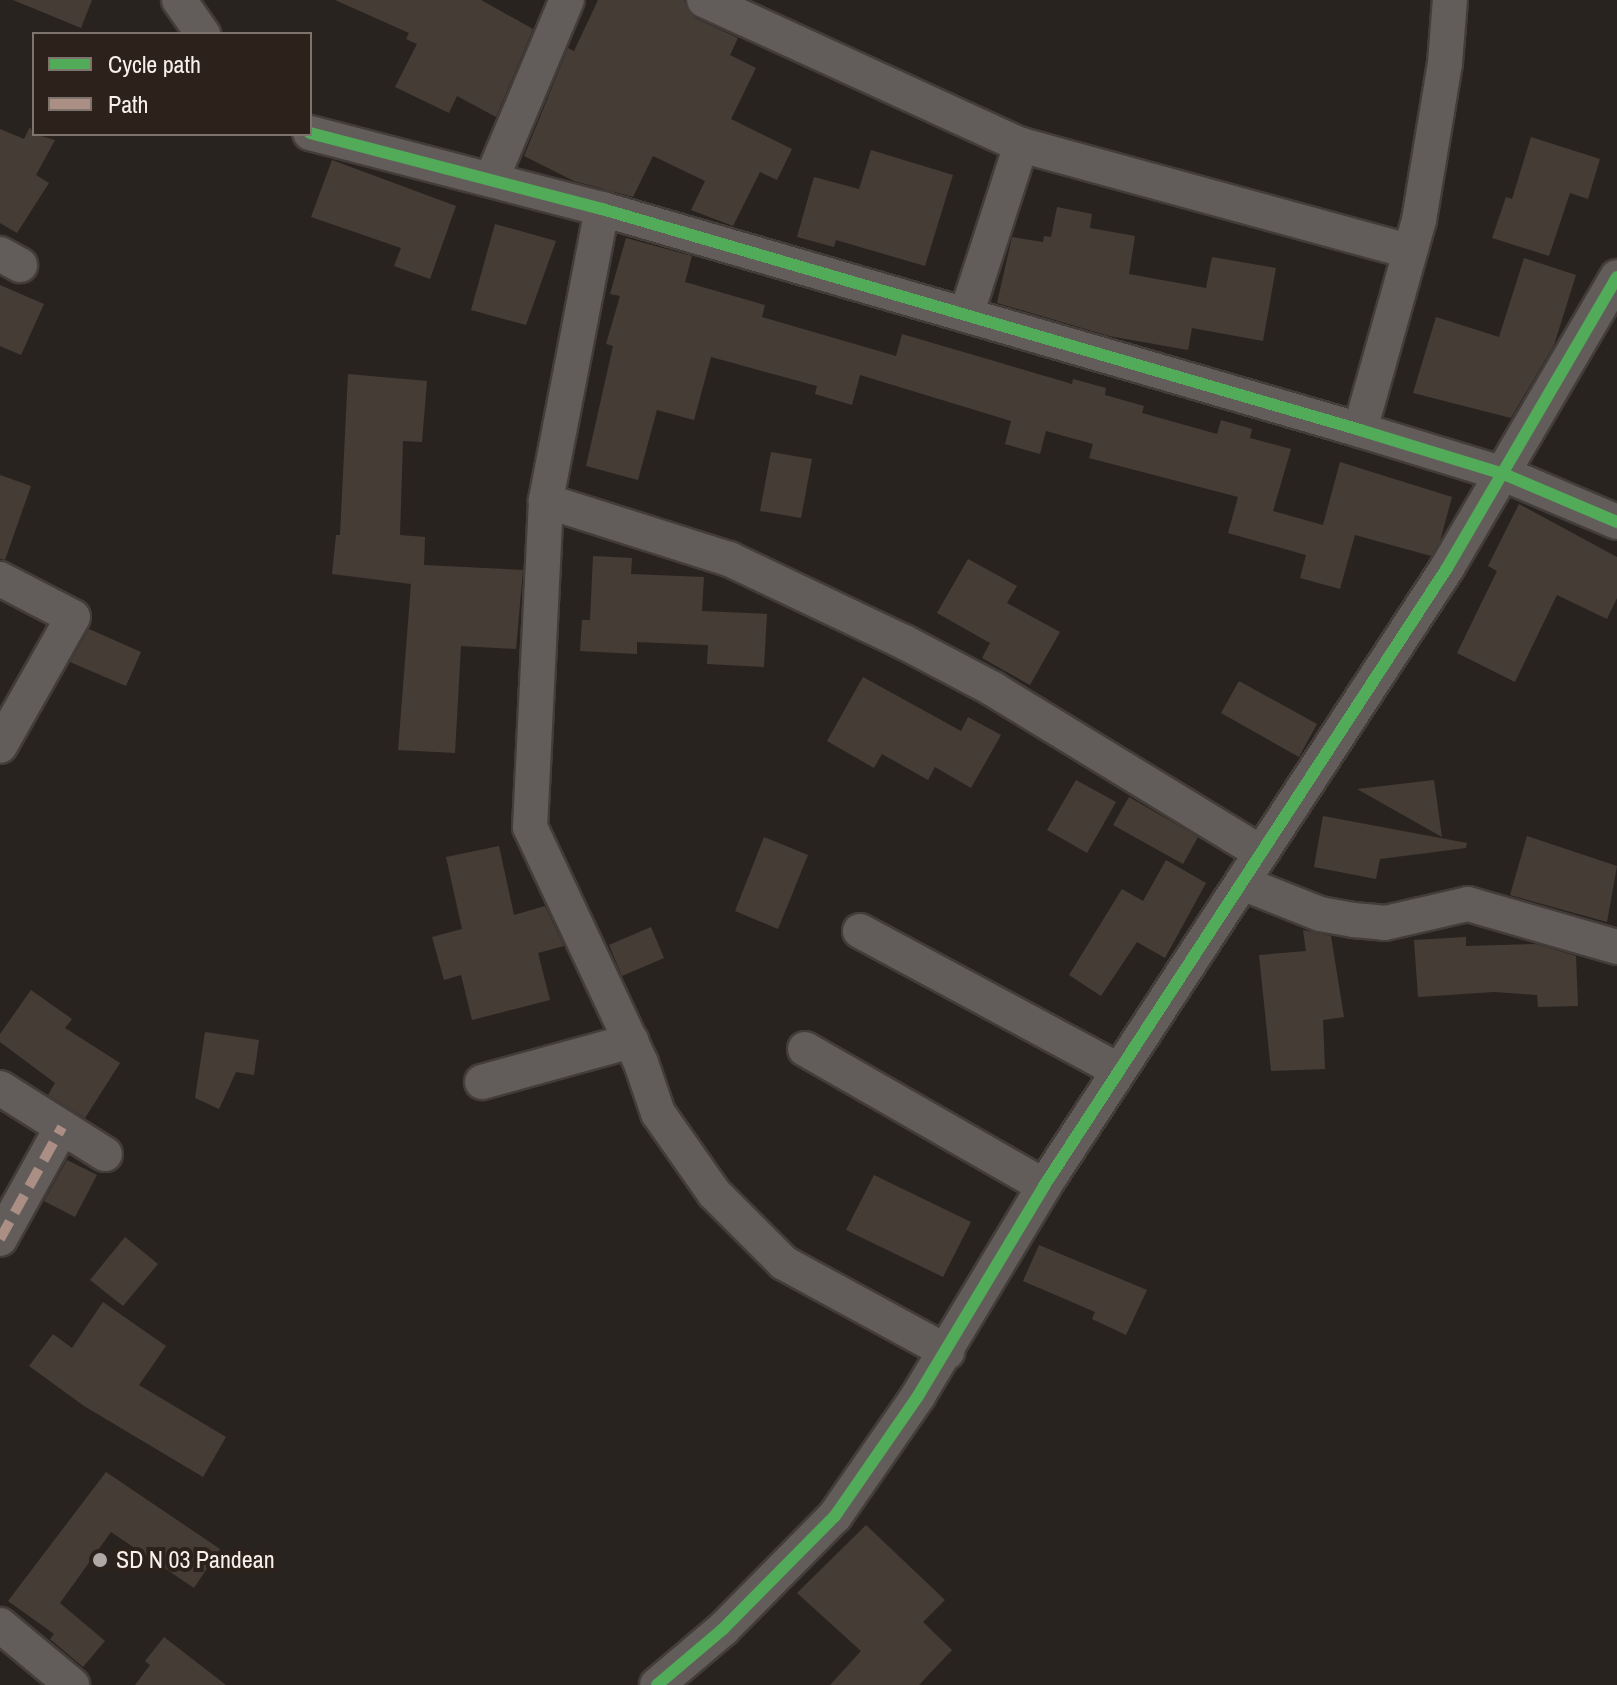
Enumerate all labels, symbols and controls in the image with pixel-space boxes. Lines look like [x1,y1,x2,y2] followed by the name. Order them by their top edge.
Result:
[32,32,312,136] legend
[108,48,201,80] text: Cycle path
[108,88,149,120] text: Path
[116,1546,275,1574] place label: SD N 03 Pandean
[91,1551,109,1569] marker: SD N 03 Pandean

